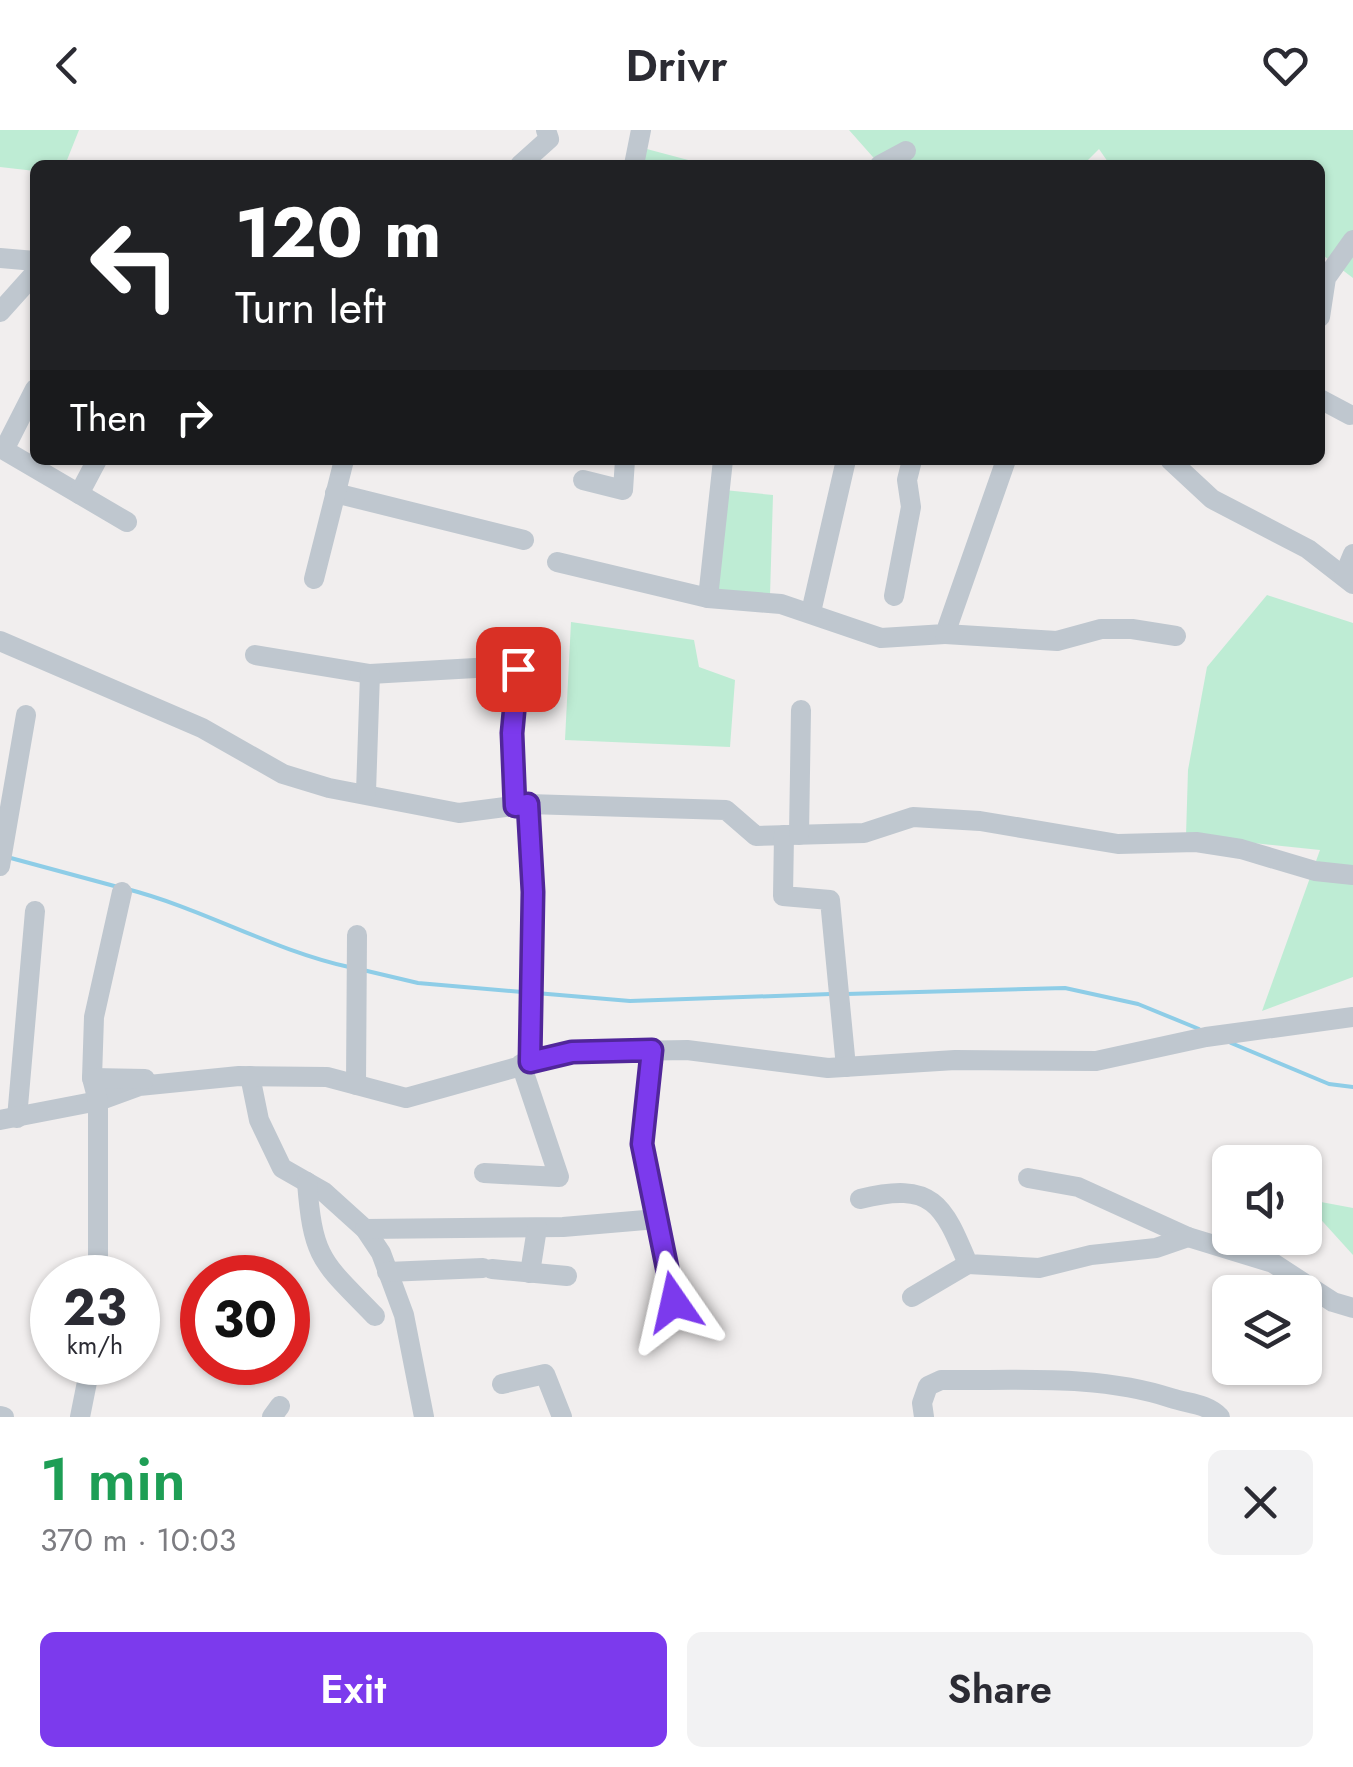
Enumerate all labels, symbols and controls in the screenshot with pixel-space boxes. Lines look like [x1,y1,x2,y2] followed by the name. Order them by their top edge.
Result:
[625,33,728,98] text: Drivr
[40,38,95,93] icon: back
[1258,38,1313,93] icon: heart
[235,182,441,283] text: 120 m
[70,200,200,330] icon: left
[235,275,386,340] text: Turn left
[70,390,147,445] text: Then
[167,390,222,445] icon: right
[476,627,561,712] pin
[491,642,546,697] icon: arrive
[1212,1145,1322,1385] map controls
[1212,1145,1322,1255] button: sound
[622,1250,726,1354] position arrow
[180,1255,310,1385] speed limit sign: 30
[63,1271,127,1344] text: 23
[1212,1275,1322,1385] button: layers
[67,1327,123,1363] text: km/h
[40,1436,186,1523] text: 1 min
[1208,1450,1313,1555] button: close
[40,1517,236,1563] text: 370 m · 10:03
[40,1632,667,1747] button: Exit
[687,1632,1313,1747] button: Share

